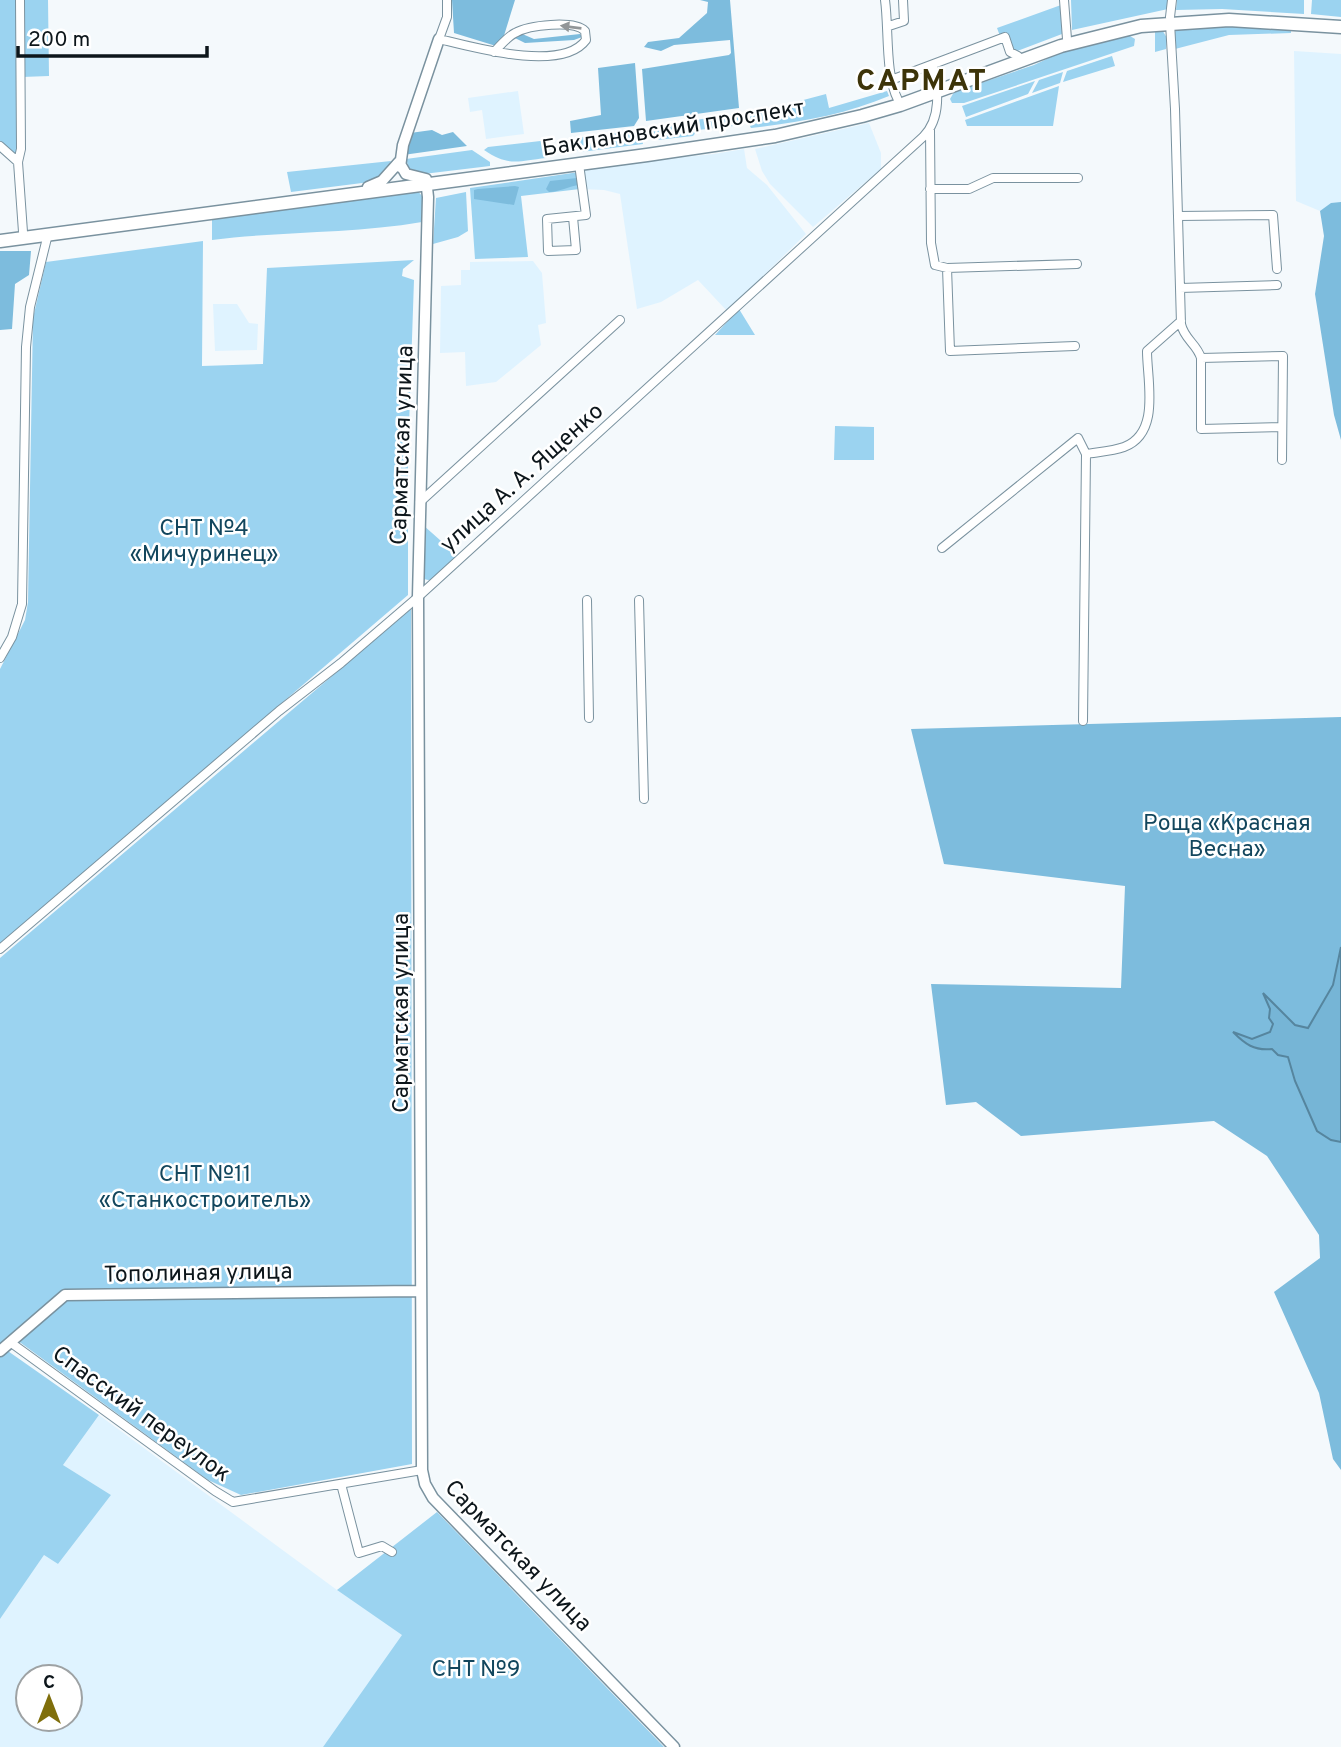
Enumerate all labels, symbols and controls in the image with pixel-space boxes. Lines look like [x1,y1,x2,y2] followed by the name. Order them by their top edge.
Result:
[18,14,206,58] scale bar
[560,21,582,32] one-way arrow
[28,27,90,54] text: 200 m
[856,64,988,101] district label: САРМАТ
[540,94,807,165] street label: Баклановский проспект
[386,345,421,546] street label: Сарматская улица
[435,398,610,560] street label: улица А. А. Ященко
[130,515,278,570] park label: СНТ №4 «Мичуринец»
[1143,810,1311,865] park label: Роща «Красная Весна»
[388,913,417,1113] street label: Сарматская улица
[99,1161,311,1216] park label: СНТ №11 «Станкостроитель»
[103,1258,293,1291] street label: Тополиная улица
[46,1341,235,1489] street label: Спасский переулок
[437,1475,597,1639] street label: Сарматская улица
[431,1656,521,1685] park label: СНТ №9
[14,1663,84,1733] north arrow
[43,1671,55,1695] text: С

